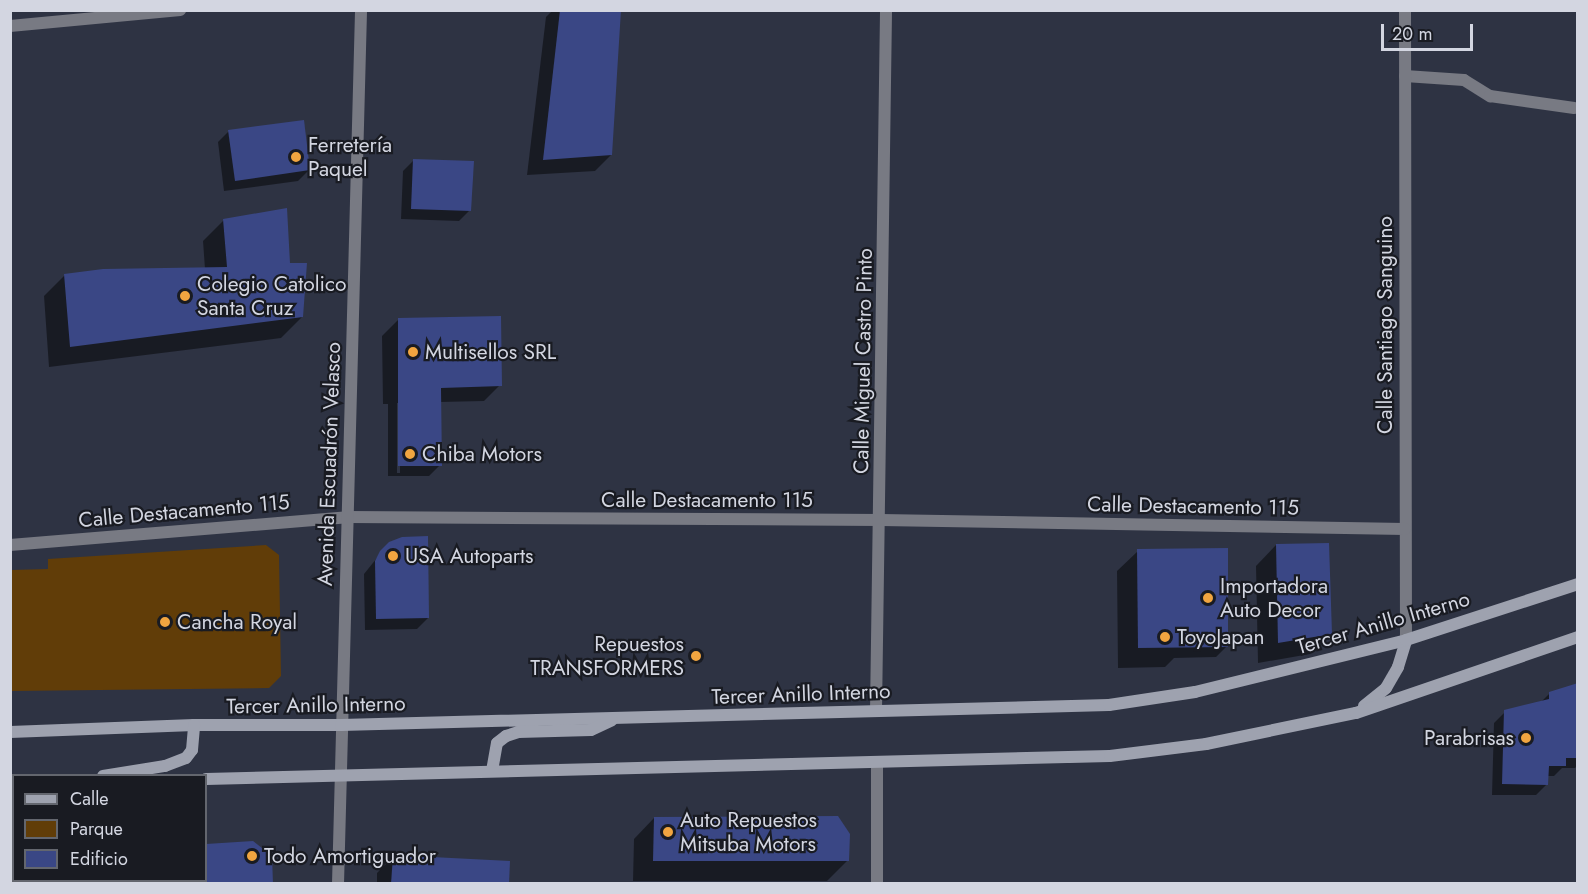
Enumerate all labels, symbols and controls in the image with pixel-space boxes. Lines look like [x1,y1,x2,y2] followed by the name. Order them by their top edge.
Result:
[1384,12,1476,50] scale bar
[1392,21,1432,47] text: 20 m
[308,132,392,182] place label: Ferretería Paquel
[289,150,303,164] marker: Ferretería Paquel
[1372,216,1398,434] street label: Calle Santiago Sanguino
[848,248,878,474] street label: Calle Miguel Castro Pinto
[197,271,346,321] place label: Colegio Catolico Santa Cruz
[178,289,192,303] marker: Colegio Catolico Santa Cruz
[425,339,556,365] place label: Multisellos SRL
[312,342,346,586] street label: Avenida Escuadrón Velasco
[406,345,420,359] marker: Multisellos SRL
[422,441,542,467] place label: Chiba Motors
[403,447,417,461] marker: Chiba Motors
[601,487,813,513] street label: Calle Destacamento 115
[77,489,291,533] street label: Calle Destacamento 115
[1087,492,1299,520] street label: Calle Destacamento 115
[405,543,534,569] place label: USA Autoparts
[386,549,400,563] marker: USA Autoparts
[1220,573,1328,623] place label: Importadora Auto Decor
[1293,586,1473,660] street label: Tercer Anillo Interno
[1201,591,1215,605] marker: Importadora Auto Decor
[177,609,297,635] place label: Cancha Royal
[158,615,172,629] marker: Cancha Royal
[1177,624,1264,650] place label: ToyoJapan
[1158,630,1172,644] marker: ToyoJapan
[530,631,684,681] place label: Repuestos TRANSFORMERS
[689,649,703,663] marker: Repuestos TRANSFORMERS
[711,678,891,710] street label: Tercer Anillo Interno
[226,691,406,719] street label: Tercer Anillo Interno
[1424,725,1514,751] place label: Parabrisas
[1519,731,1533,745] marker: Parabrisas
[12,774,207,882] legend
[70,786,109,812] text: Calle
[680,807,817,857] place label: Auto Repuestos Mitsuba Motors
[70,816,123,842] text: Parque
[661,825,675,839] marker: Auto Repuestos Mitsuba Motors
[264,843,436,869] place label: Todo Amortiguador
[70,846,128,872] text: Edificio
[245,849,259,863] marker: Todo Amortiguador

